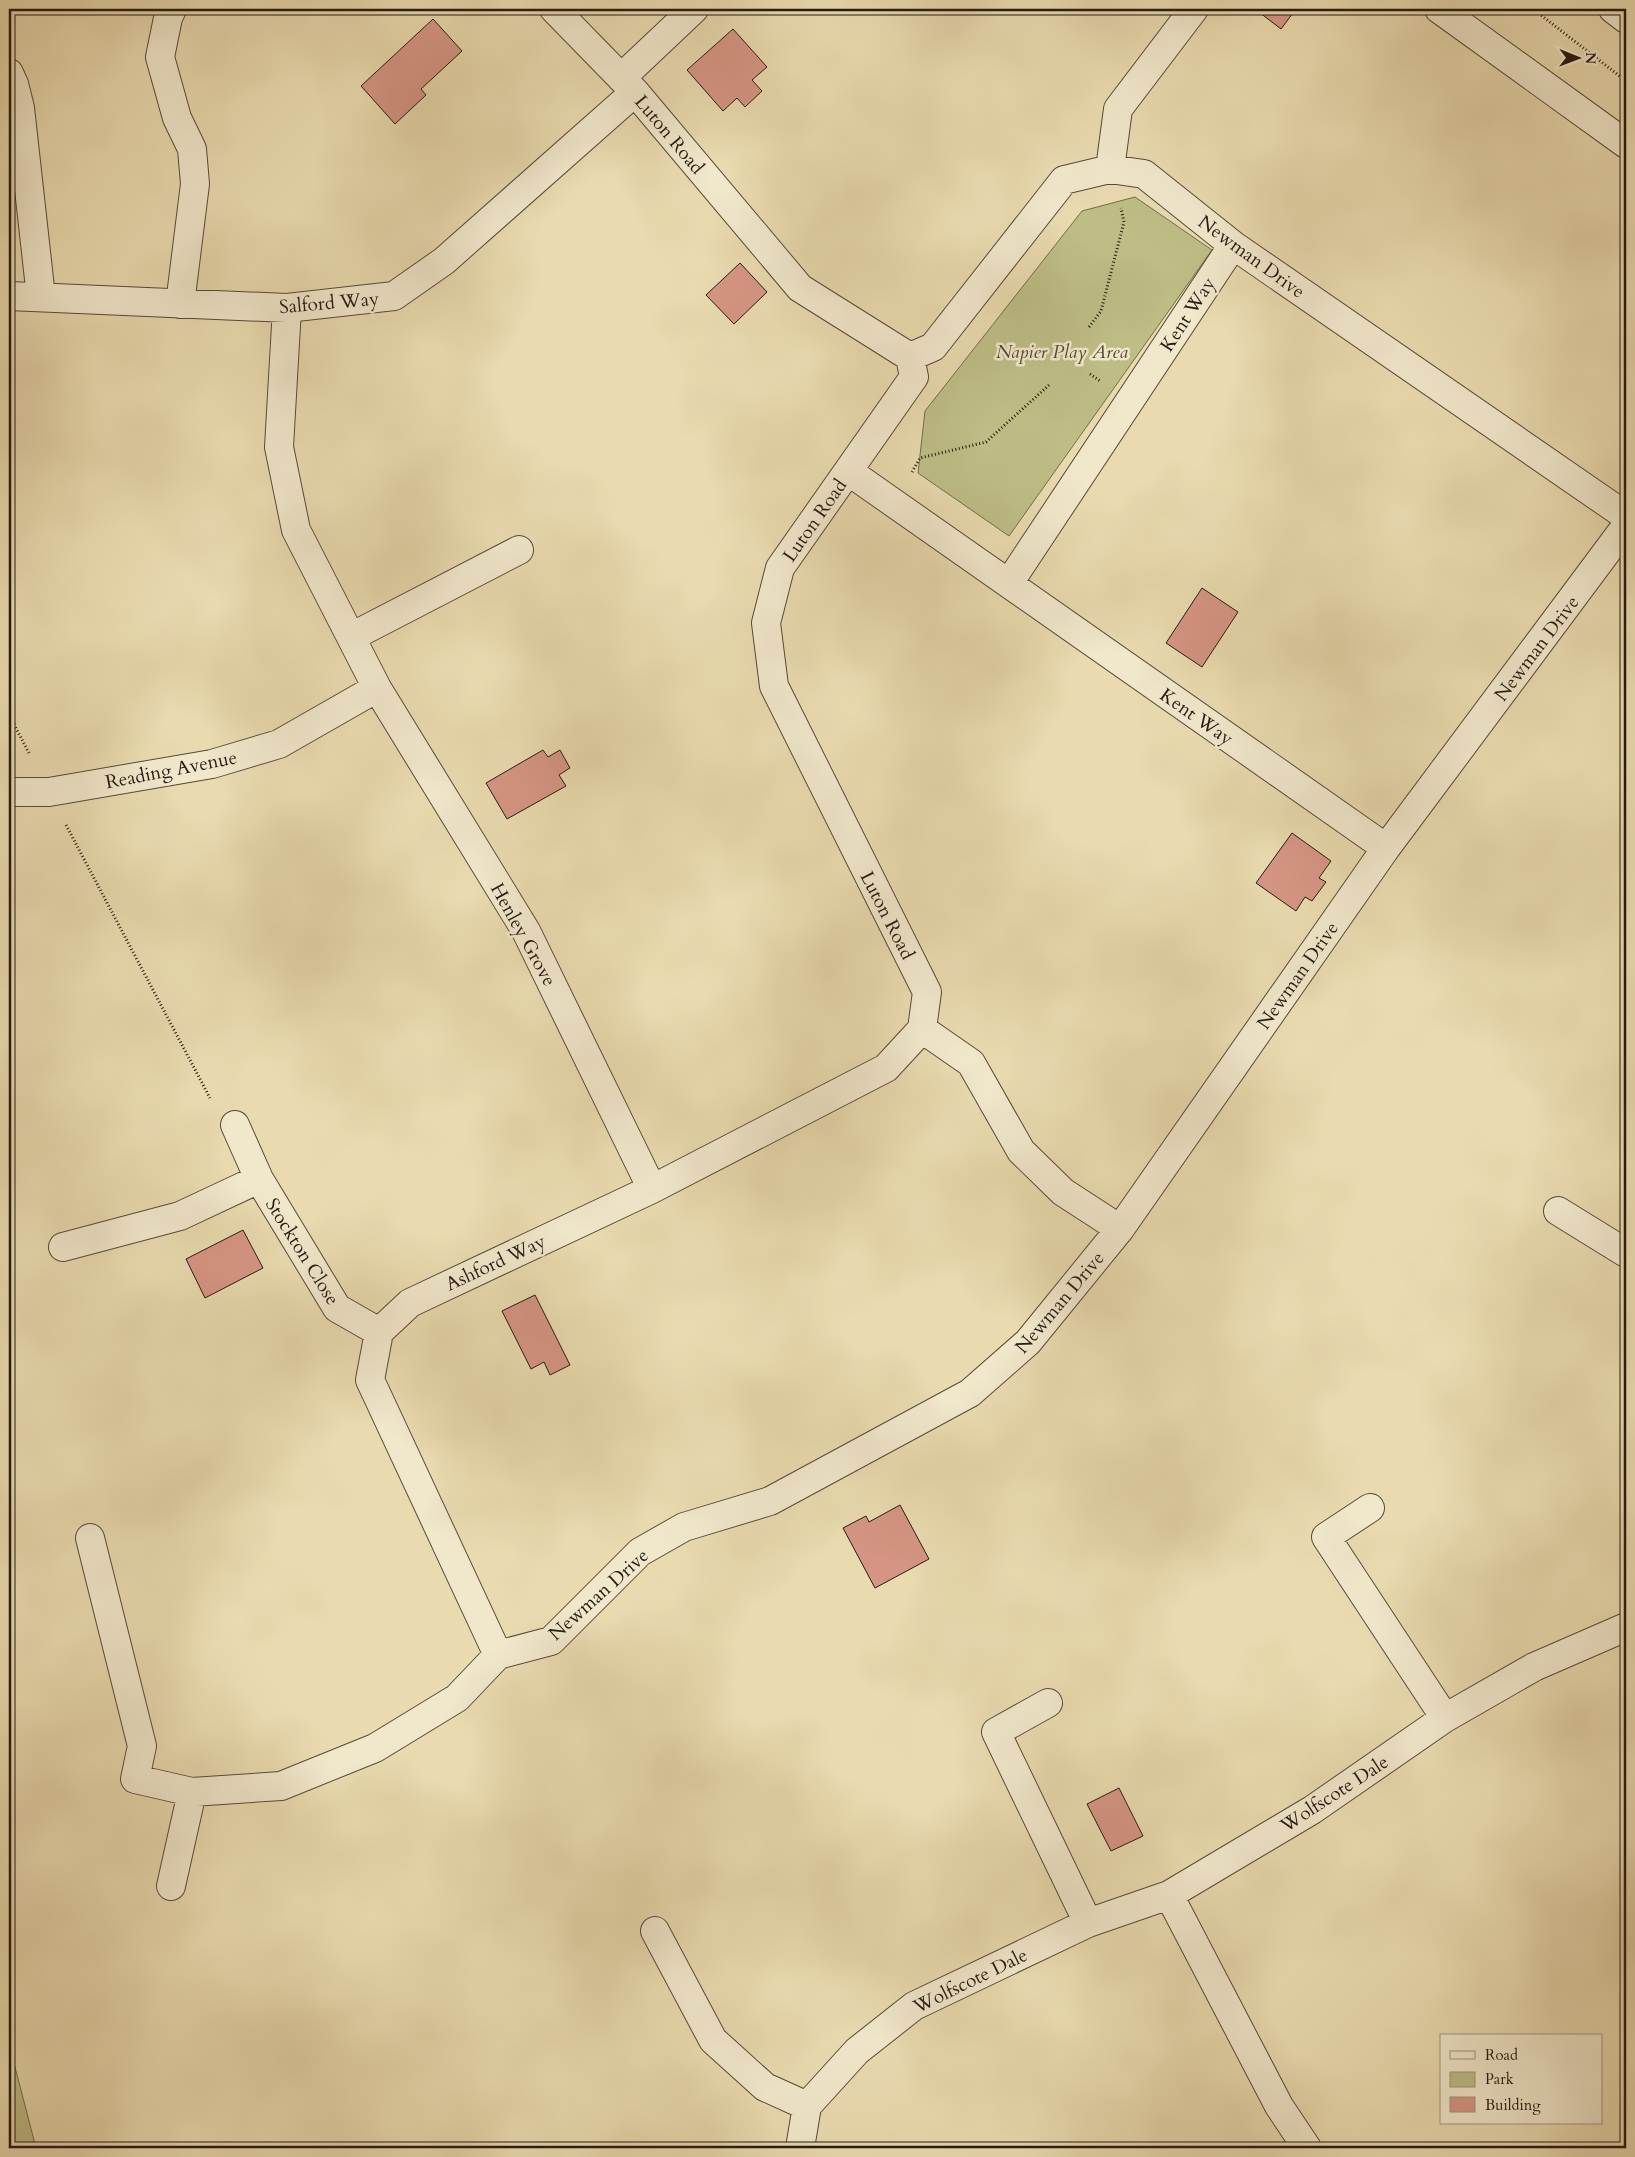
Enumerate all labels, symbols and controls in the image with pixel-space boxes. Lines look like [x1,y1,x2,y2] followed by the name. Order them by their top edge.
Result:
[1552,32,1602,82] north arrow
[1581,52,1600,64] text: N
[628,90,710,180] street label: Luton Road
[1193,209,1310,304] street label: Newman Drive
[1154,272,1222,357] street label: Kent Way
[278,286,380,320] street label: Salford Way
[996,339,1129,365] park label: Napier Play Area
[777,474,853,567] street label: Luton Road
[1488,590,1585,707] street label: Newman Drive
[1155,682,1238,752] street label: Kent Way
[103,744,239,795] street label: Reading Avenue
[854,867,920,964] street label: Luton Road
[484,878,562,991] street label: Henley Grove
[1251,916,1345,1035] street label: Newman Drive
[259,1193,345,1310] street label: Stockton Close
[441,1228,550,1297] street label: Ashford Way
[1009,1246,1110,1359] street label: Newman Drive
[543,1543,654,1647] street label: Newman Drive
[1275,1749,1394,1839] street label: Wolfscote Dale
[908,1942,1032,2020] street label: Wolfscote Dale
[1440,2034,1602,2124] legend
[1485,2045,1518,2065] text: Road
[1485,2069,1514,2089] text: Park
[1485,2095,1541,2115] text: Building

